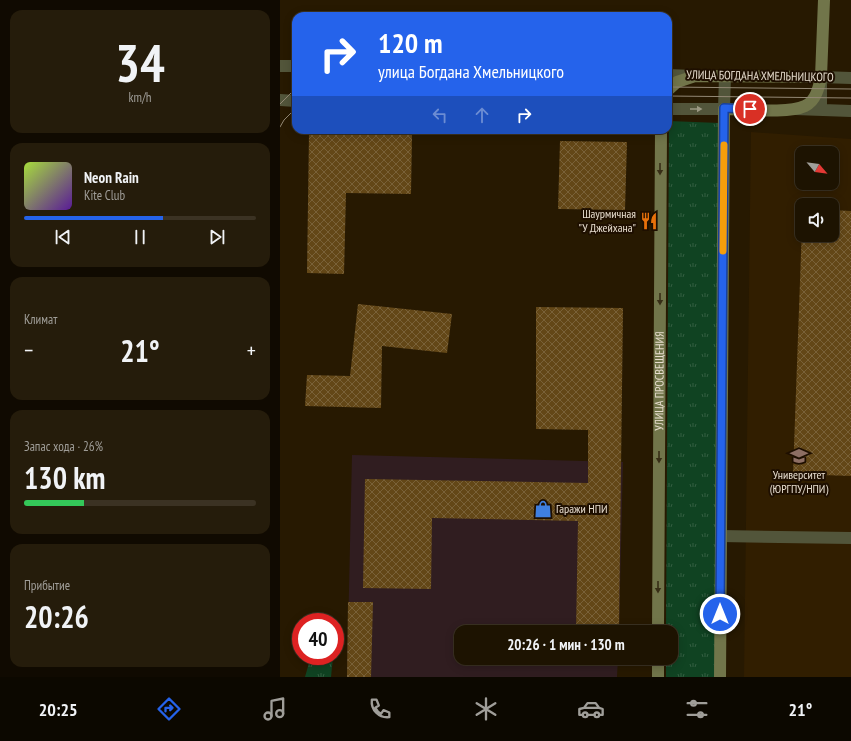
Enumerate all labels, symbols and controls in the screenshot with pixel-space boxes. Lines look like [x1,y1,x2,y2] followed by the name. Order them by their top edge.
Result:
[378,24,442,61] text: 120 m
[312,28,364,80] icon: right
[115,29,165,96] text: 34
[378,60,564,83] text: улица Богдана Хмельницкого
[686,67,834,84] street label: УЛИЦА БОГДАНА ХМЕЛЬНИЦКОГО
[128,89,152,106] text: km/h
[733,92,767,126] pin
[739,98,761,120] icon: arrive
[429,104,451,126] icon: left
[471,104,493,126] icon: ahead
[513,104,535,126] icon: right
[690,106,703,112] one-way arrow
[795,146,839,190] north arrow
[795,146,839,242] map controls
[657,163,663,176] one-way arrow
[84,168,139,187] text: Neon Rain
[84,187,125,204] text: Kite Club
[795,198,839,242] button: sound
[579,206,636,235] place label: Шаурмичная "У Джейхана"
[639,211,659,231] restaurant icon: Шаурмичная "У Джейхана"
[52,226,74,248] icon: previous
[129,226,151,248] icon: pause
[206,226,228,248] icon: next
[657,293,663,306] one-way arrow
[24,311,57,328] text: Климат
[120,331,160,370] text: 21°
[651,331,667,431] street label: УЛИЦА ПРОСВЕЩЕНИЯ
[24,336,33,364] text: −
[247,336,256,364] text: +
[24,438,103,455] text: Запас хода · 26%
[789,446,809,466] school or university icon: Университет (ЮРГПУ/НПИ)
[656,451,662,464] one-way arrow
[24,458,105,497] text: 130 km
[770,467,828,496] place label: Университет (ЮРГПУ/НПИ)
[533,499,553,519] shop icon: Гаражи НПИ
[556,501,608,516] place label: Гаражи НПИ
[24,577,70,594] text: Прибытие
[655,581,661,594] one-way arrow
[699,593,741,635] position arrow
[24,597,89,636] text: 20:26
[292,613,344,665] speed limit sign: 40
[507,635,625,654] text: 20:26 · 1 мин · 130 m
[155,695,183,723] icon: directions
[261,695,289,723] icon: music
[366,695,394,723] icon: phone
[472,695,500,723] icon: climate
[577,695,605,723] icon: car
[683,695,711,723] icon: filters
[39,698,78,721] text: 20:25
[788,698,812,721] text: 21°

